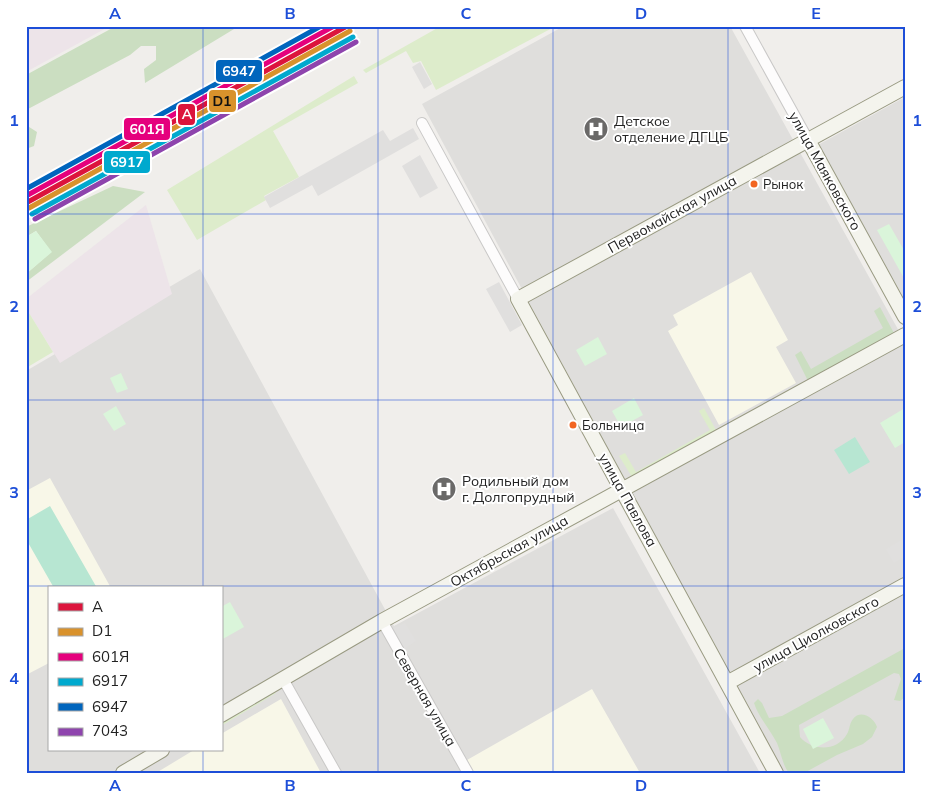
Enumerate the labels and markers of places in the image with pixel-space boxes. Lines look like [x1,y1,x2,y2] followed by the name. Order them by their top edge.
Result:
[614,112,729,146] place label: Детское отделение ДГЦБ
[583,116,609,142] hospital icon: Детское отделение ДГЦБ
[763,176,803,192] place label: Рынок
[749,179,759,189] marker: Рынок
[582,417,644,433] place label: Больница
[568,420,578,430] marker: Больница
[462,472,575,506] place label: Родильный дом г. Долгопрудный
[431,476,457,502] hospital icon: Родильный дом г. Долгопрудный

